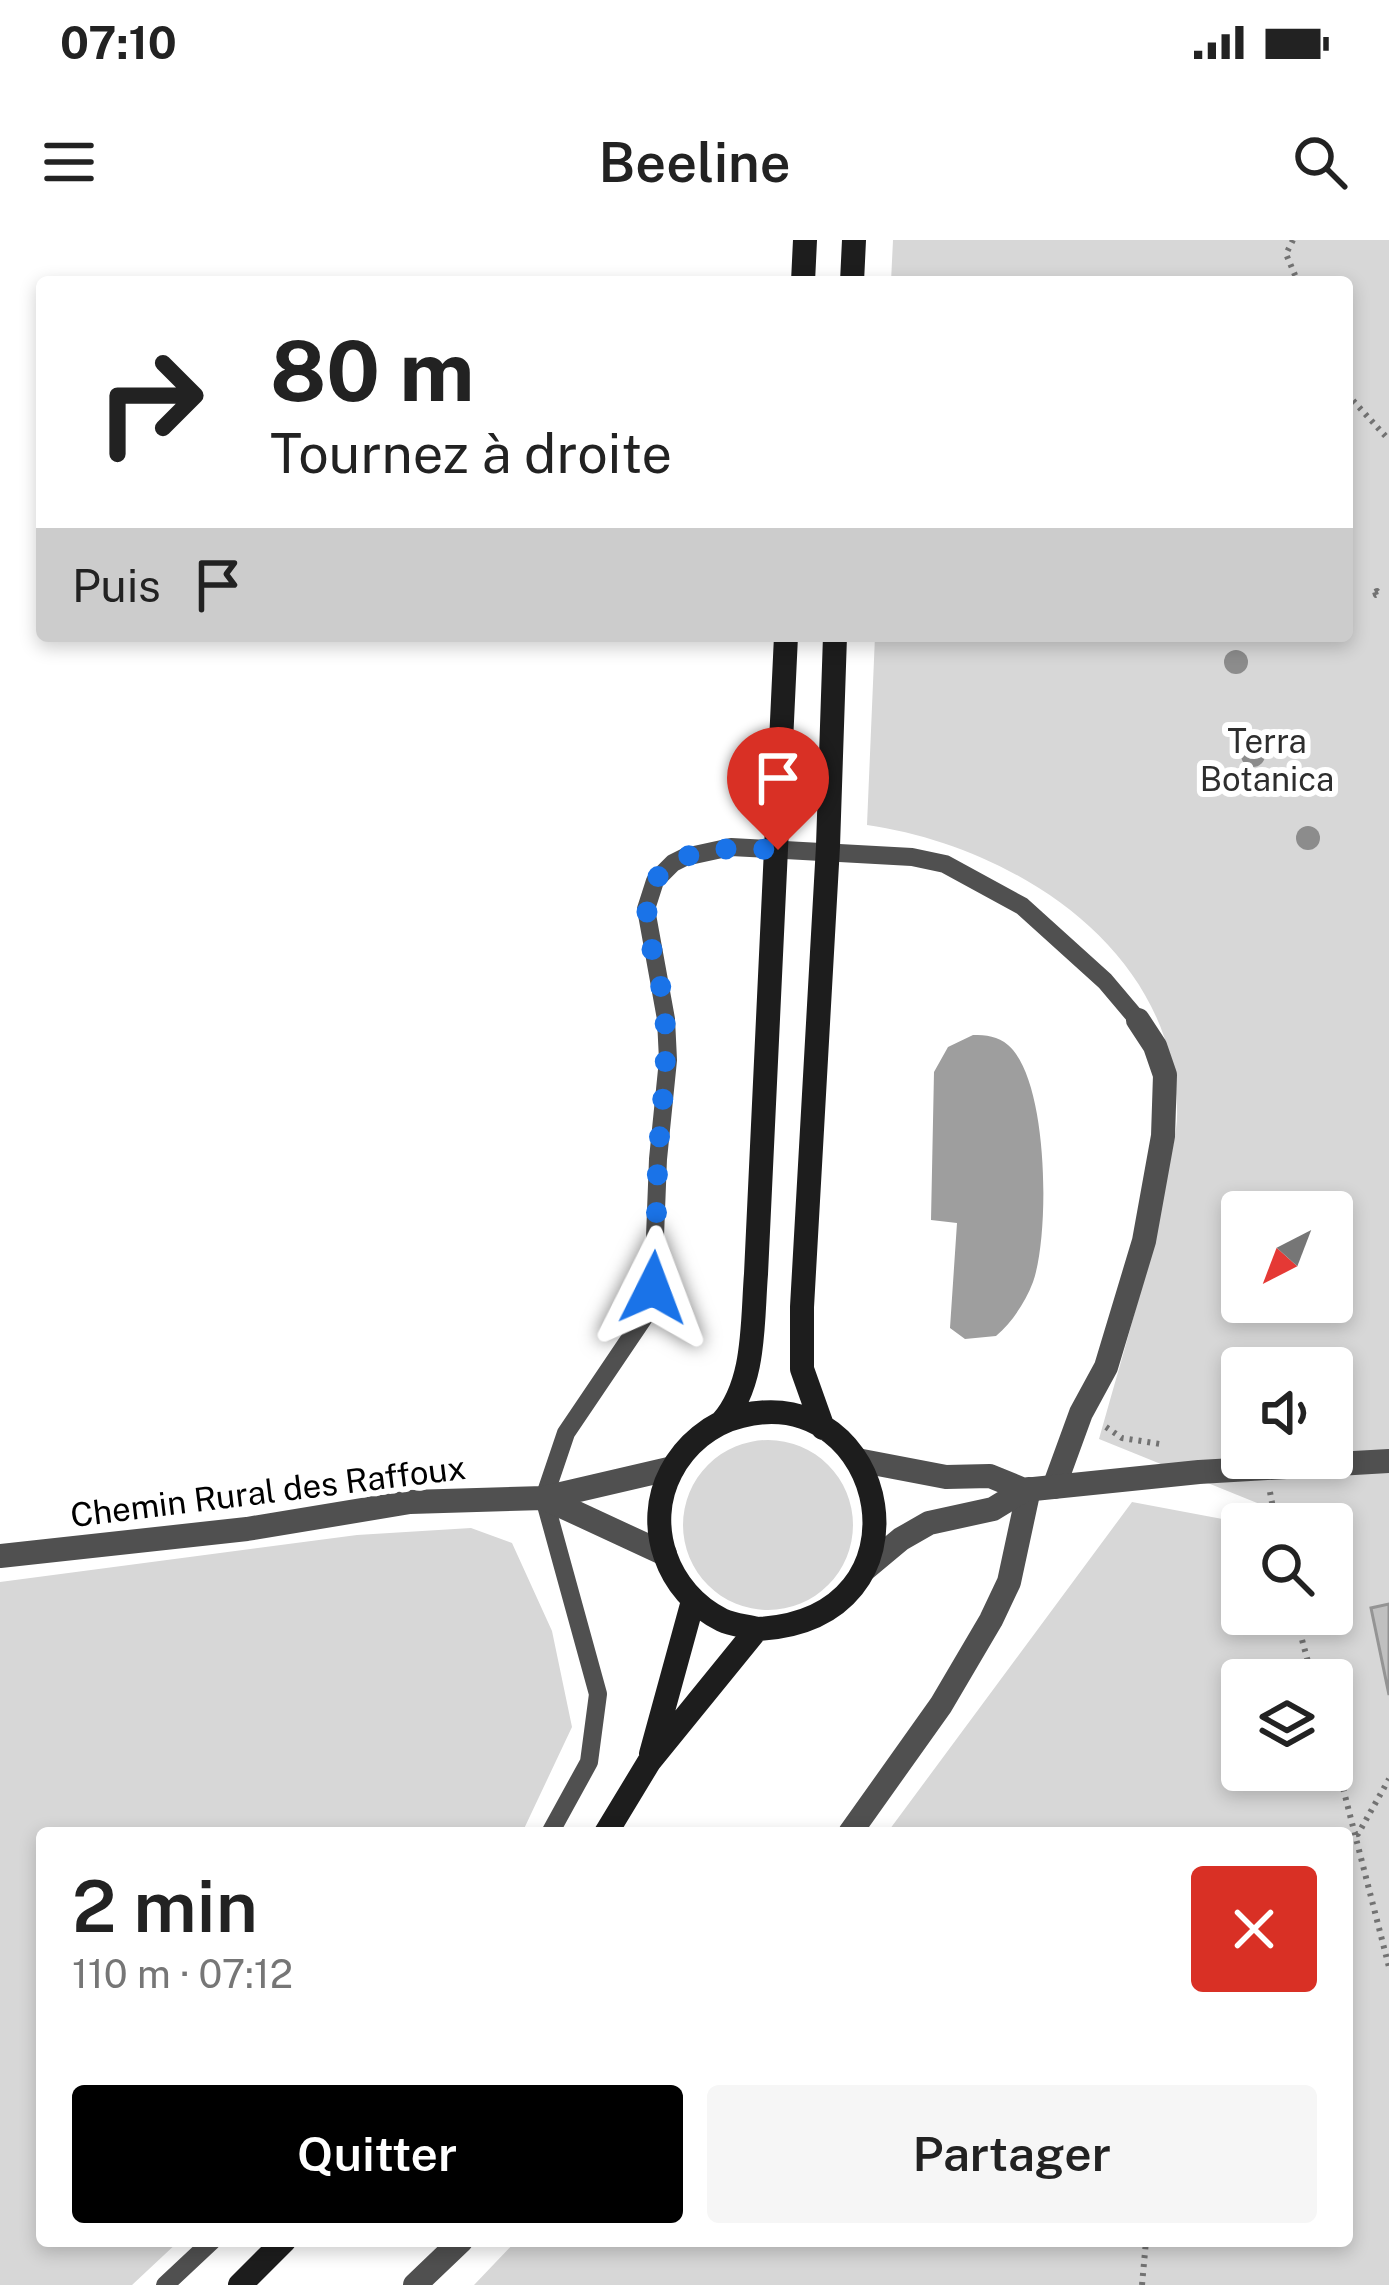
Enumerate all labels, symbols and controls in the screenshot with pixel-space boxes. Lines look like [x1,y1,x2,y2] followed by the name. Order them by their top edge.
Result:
[60,16,177,69] text: 07:10
[36,129,102,195] icon: menu
[1287,129,1353,195] icon: search
[598,131,791,194] text: Beeline
[270,321,474,420] text: 80 m
[72,324,228,480] icon: right
[270,422,672,485] text: Tournez à droite
[185,552,251,618] icon: arrive
[72,559,161,612] text: Puis
[1200,722,1334,798] park label: Terra Botanica
[727,727,829,850] pin
[745,745,811,811] icon: arrive
[1221,1191,1353,1323] north arrow
[1221,1191,1353,1791] map controls
[590,1225,716,1351] position arrow
[1221,1347,1353,1479] button: sound
[68,1448,468,1534] street label: Chemin Rural des Raffoux
[1221,1503,1353,1635] button: search
[1221,1659,1353,1791] button: layers
[72,1864,258,1948] text: 2 min
[1191,1866,1317,1992] button: close
[72,1951,293,1997] text: 110 m · 07:12
[72,2085,683,2223] button: Quitter
[707,2085,1317,2223] button: Partager

